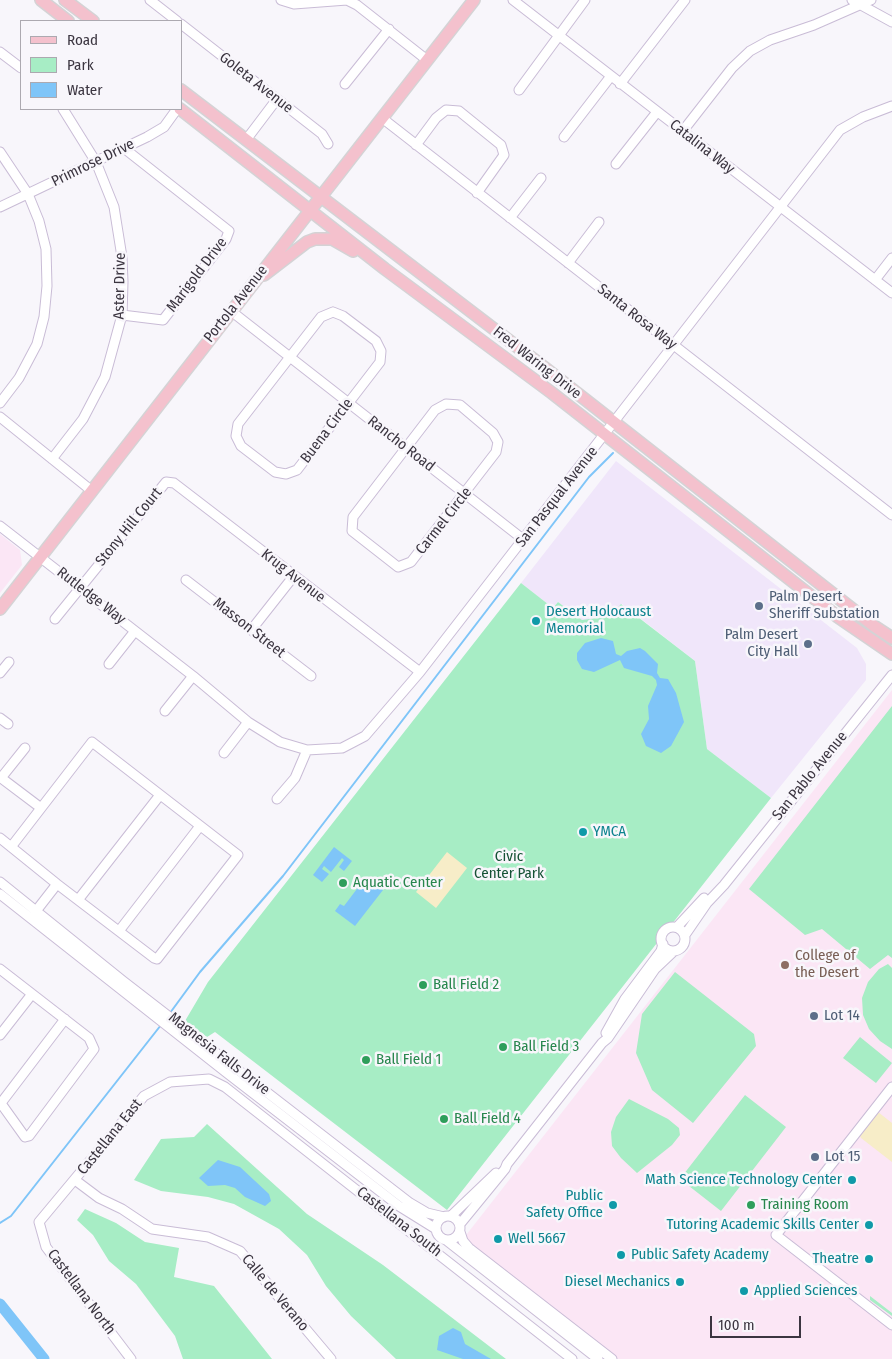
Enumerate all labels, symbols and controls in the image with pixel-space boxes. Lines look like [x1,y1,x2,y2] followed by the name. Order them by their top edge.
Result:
[20,20,182,110] legend
[67,31,98,49] text: Road
[216,49,296,117] street label: Goleta Avenue
[67,56,94,74] text: Park
[67,81,102,99] text: Water
[666,116,738,178] street label: Catalina Way
[49,135,137,191] street label: Primrose Drive
[163,234,231,316] street label: Marigold Drive
[110,252,130,320] street label: Aster Drive
[200,262,272,346] street label: Portola Avenue
[594,280,680,354] street label: Santa Rosa Way
[489,323,585,403] street label: Fred Waring Drive
[297,395,357,467] street label: Buena Circle
[364,412,438,476] street label: Rancho Road
[512,443,602,551] street label: San Pasqual Avenue
[92,484,166,570] street label: Stony Hill Court
[412,484,476,558] street label: Carmel Circle
[257,545,329,607] street label: Krug Avenue
[53,564,129,628] street label: Rutledge Way
[769,588,880,623] place label: Palm Desert Sheriff Substation
[209,594,289,662] street label: Masson Street
[753,600,765,612] marker: Palm Desert Sheriff Substation
[546,603,651,638] place label: Desert Holocaust Memorial
[530,615,542,627] marker: Desert Holocaust Memorial
[725,626,798,661] place label: Palm Desert City Hall
[802,638,814,650] marker: Palm Desert City Hall
[769,728,851,824] street label: San Pablo Avenue
[593,823,626,841] place label: YMCA
[577,826,589,838] marker: YMCA
[474,848,544,883] park label: Civic Center Park
[353,874,443,892] place label: Aquatic Center
[337,877,349,889] marker: Aquatic Center
[795,947,859,982] place label: College of the Desert
[779,959,791,971] marker: College of the Desert
[433,976,499,994] place label: Ball Field 2
[417,979,429,991] marker: Ball Field 2
[824,1007,860,1025] place label: Lot 14
[165,1009,273,1099] street label: Magnesia Falls Drive
[808,1010,820,1022] marker: Lot 14
[513,1038,579,1056] place label: Ball Field 3
[497,1041,509,1053] marker: Ball Field 3
[376,1051,441,1069] place label: Ball Field 1
[360,1054,372,1066] marker: Ball Field 1
[74,1095,146,1179] street label: Castellana East
[454,1110,521,1128] place label: Ball Field 4
[438,1113,450,1125] marker: Ball Field 4
[825,1148,860,1166] place label: Lot 15
[809,1151,821,1163] marker: Lot 15
[645,1171,842,1189] place label: Math Science Technology Center
[846,1174,858,1186] marker: Math Science Technology Center
[353,1183,445,1261] street label: Castellana South
[526,1187,603,1222] place label: Public Safety Office
[761,1196,849,1214] place label: Training Room
[607,1199,619,1211] marker: Public Safety Office
[745,1199,757,1211] marker: Training Room
[667,1216,859,1234] place label: Tutoring Academic Skills Center
[863,1219,875,1231] marker: Tutoring Academic Skills Center
[508,1230,565,1248] place label: Well 5667
[492,1233,504,1245] marker: Well 5667
[43,1246,119,1338] street label: Castellana North
[631,1246,769,1264] place label: Public Safety Academy
[615,1249,627,1261] marker: Public Safety Academy
[812,1250,859,1268] place label: Theatre
[238,1251,312,1335] street label: Calle de Verano
[863,1253,875,1265] marker: Theatre
[565,1273,670,1291] place label: Diesel Mechanics
[674,1276,686,1288] marker: Diesel Mechanics
[754,1282,857,1300] place label: Applied Sciences
[738,1285,750,1297] marker: Applied Sciences
[712,1306,803,1338] scale bar
[718,1316,755,1334] text: 100 m

